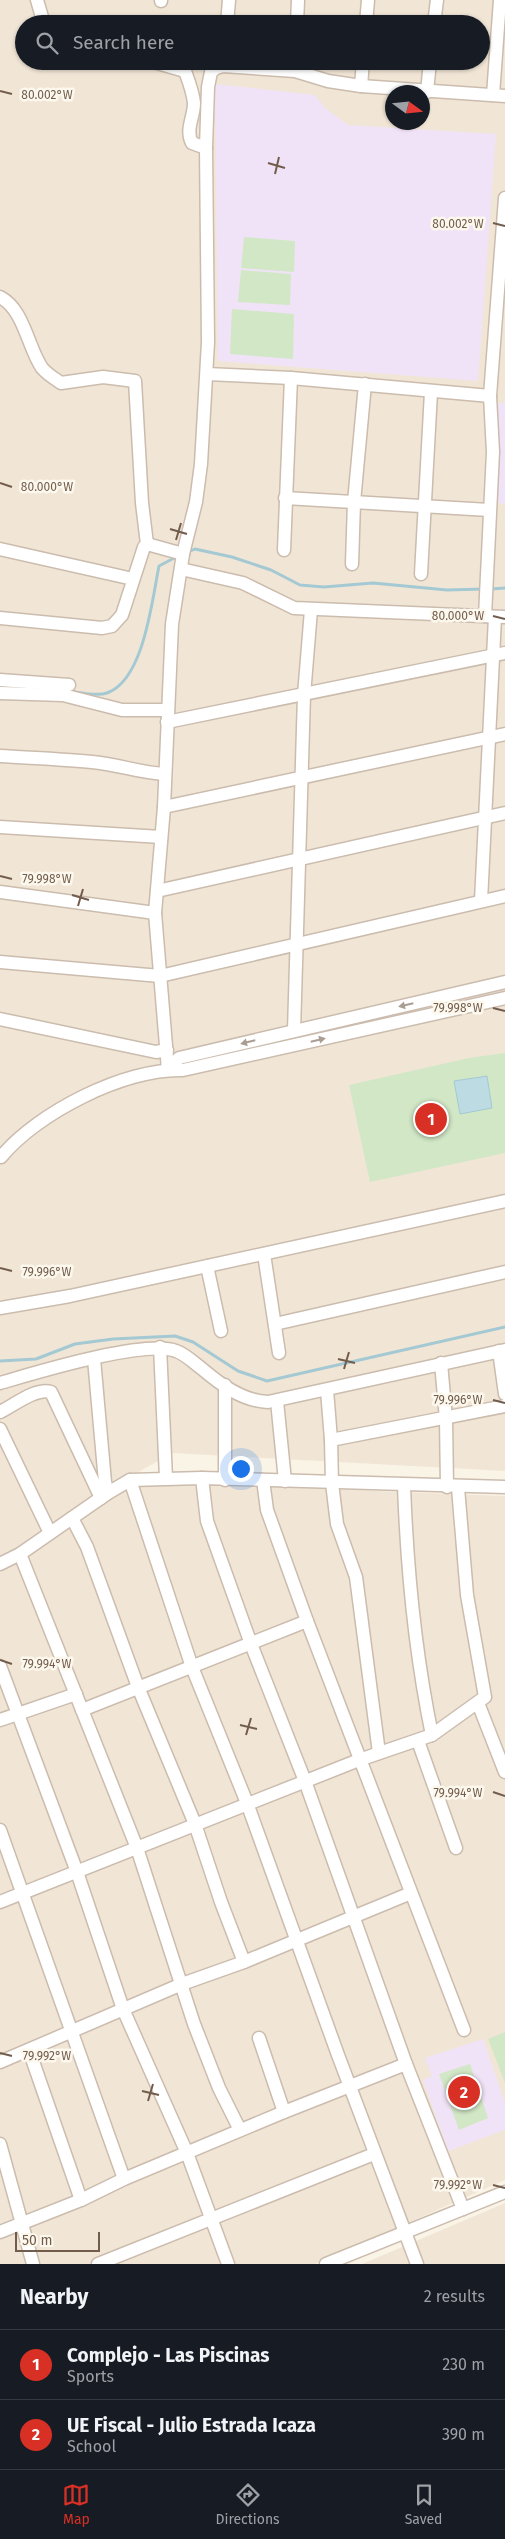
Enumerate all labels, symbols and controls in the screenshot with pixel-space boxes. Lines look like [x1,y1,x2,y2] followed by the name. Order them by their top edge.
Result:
[15,15,490,70] search box
[33,29,61,57] icon: search
[73,31,174,54] text: Search here
[385,85,430,130] north arrow
[21,88,73,102] text: 80.002°W
[432,217,484,231] text: 80.002°W
[21,480,73,494] text: 80.000°W
[432,609,484,623] text: 80.000°W
[22,872,72,886] text: 79.998°W
[399,1001,414,1009] one-way arrow
[433,1001,483,1015] text: 79.998°W
[311,1036,326,1044] one-way arrow
[241,1038,256,1046] one-way arrow
[415,1100,447,1138] pin: 1
[22,1265,72,1279] text: 79.996°W
[433,1393,483,1407] text: 79.996°W
[228,1456,254,1482] your location
[22,1657,72,1671] text: 79.994°W
[433,1786,483,1800] text: 79.994°W
[23,2049,71,2063] text: 79.992°W
[448,2073,480,2111] pin: 2
[434,2178,482,2192] text: 79.992°W
[15,2229,100,2252] scale bar
[22,2232,53,2249] text: 50 m
[20,2284,88,2310] text: Nearby
[424,2287,485,2306] text: 2 results
[67,2344,269,2367] text: Complejo - Las Piscinas
[32,2355,40,2374] text: 1
[442,2355,485,2374] text: 230 m
[67,2367,114,2386] text: Sports
[67,2414,316,2437] text: UE Fiscal - Julio Estrada Icaza
[32,2425,40,2444] text: 2
[442,2425,485,2444] text: 390 m
[67,2437,116,2456] text: School
[62,2481,90,2528] tab: Map
[215,2481,280,2528] tab: Directions
[405,2481,443,2528] tab: Saved

